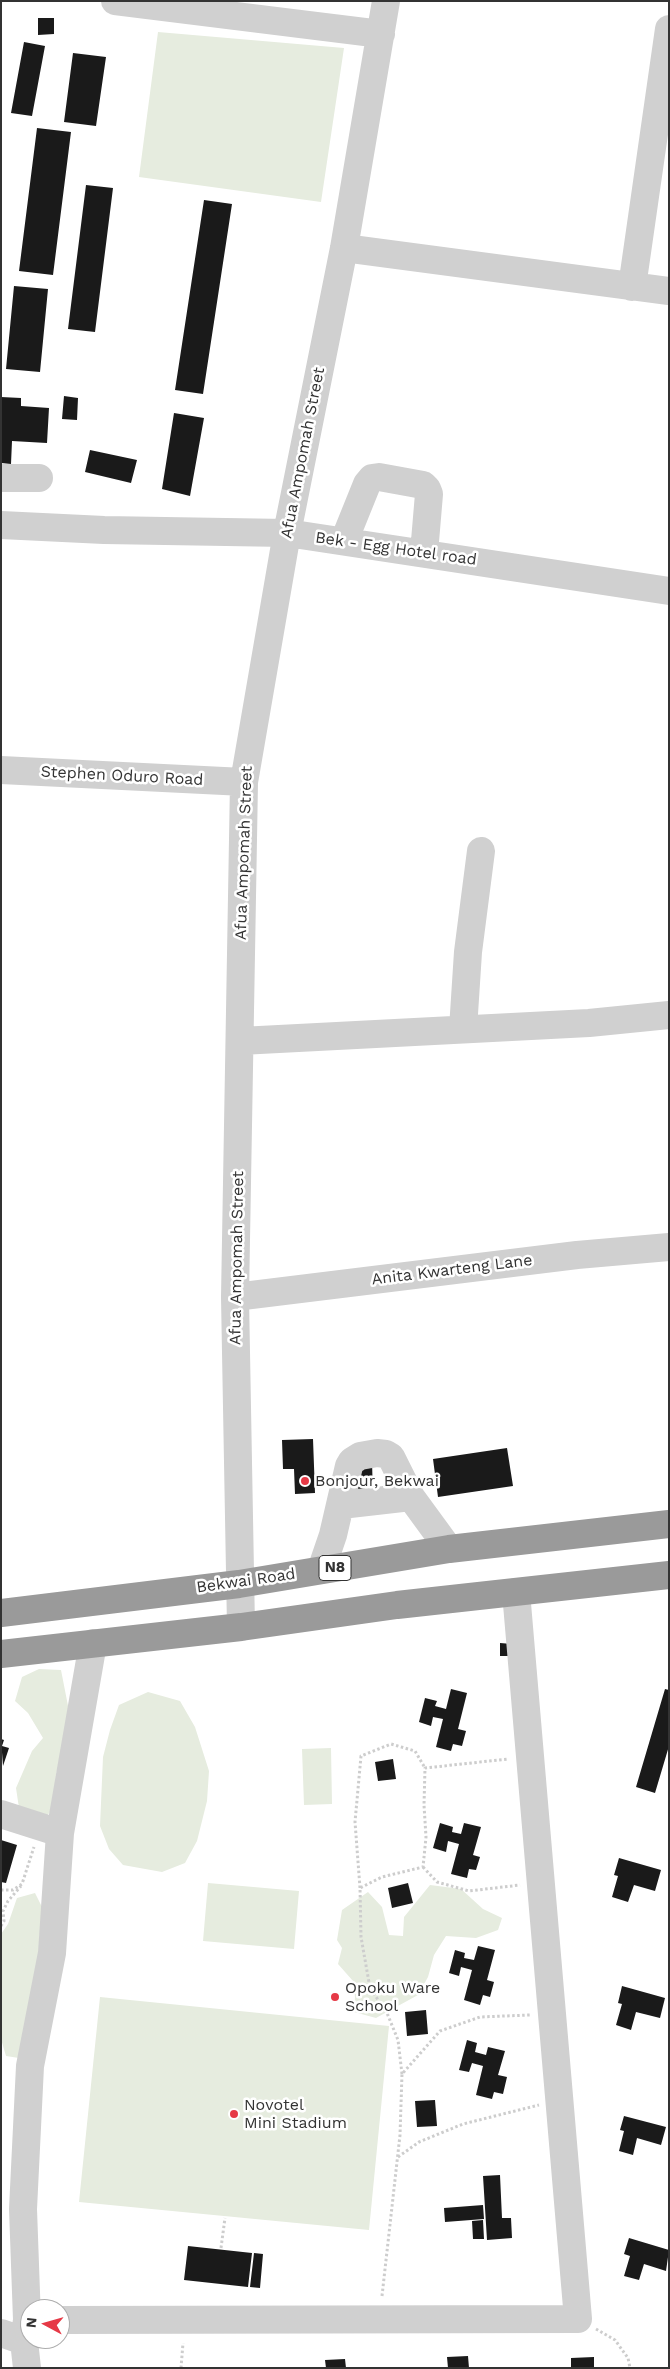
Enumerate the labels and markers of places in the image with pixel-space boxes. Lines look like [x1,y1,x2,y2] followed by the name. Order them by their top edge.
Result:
[315,1471,439,1491] place label: Bonjour, Bekwai
[299,1475,311,1487] marker: Bonjour, Bekwai
[345,1978,440,2016] place label: Opoku Ware School
[329,1991,341,2003] marker: Opoku Ware School
[244,2095,347,2133] place label: Novotel Mini Stadium
[228,2108,240,2120] marker: Novotel Mini Stadium

